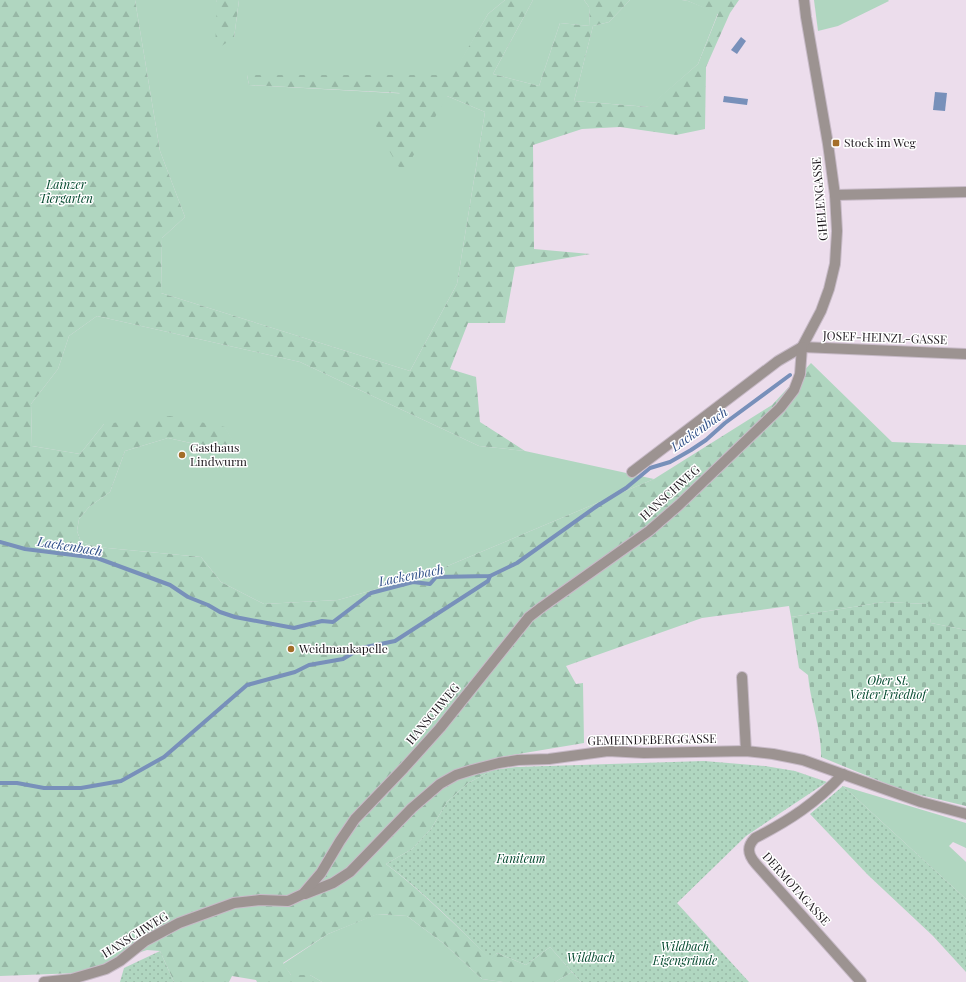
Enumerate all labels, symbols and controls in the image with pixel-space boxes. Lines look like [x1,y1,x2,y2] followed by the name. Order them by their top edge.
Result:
[844,134,916,150] place label: Stock im Weg
[831,138,841,148] marker: Stock im Weg
[807,157,831,242] street label: GHELENGASSE
[39,176,93,206] park label: Lainzer Tiergarten
[822,327,947,347] street label: JOSEF-HEINZL-GASSE
[666,403,731,455] water label: Lackenbach
[190,439,247,469] place label: Gasthaus Lindwurm
[177,450,187,460] marker: Gasthaus Lindwurm
[636,461,703,523] street label: HANSCHWEG
[35,532,104,559] water label: Lackenbach
[376,560,445,589] water label: Lackenbach
[298,640,388,656] place label: Weidmankapelle
[286,644,296,654] marker: Weidmankapelle
[850,672,928,702] park label: Ober St. Veiter Friedhof
[402,679,463,747] street label: HANSCHWEG
[587,730,717,748] street label: GEMEINDEBERGGASSE
[760,848,834,928] street label: DERMOTAGASSE
[496,850,546,866] park label: Faniteum
[98,907,171,961] street label: HANSCHWEG
[652,938,717,968] park label: Wildbach Eigengründe
[567,949,615,965] park label: Wildbach

